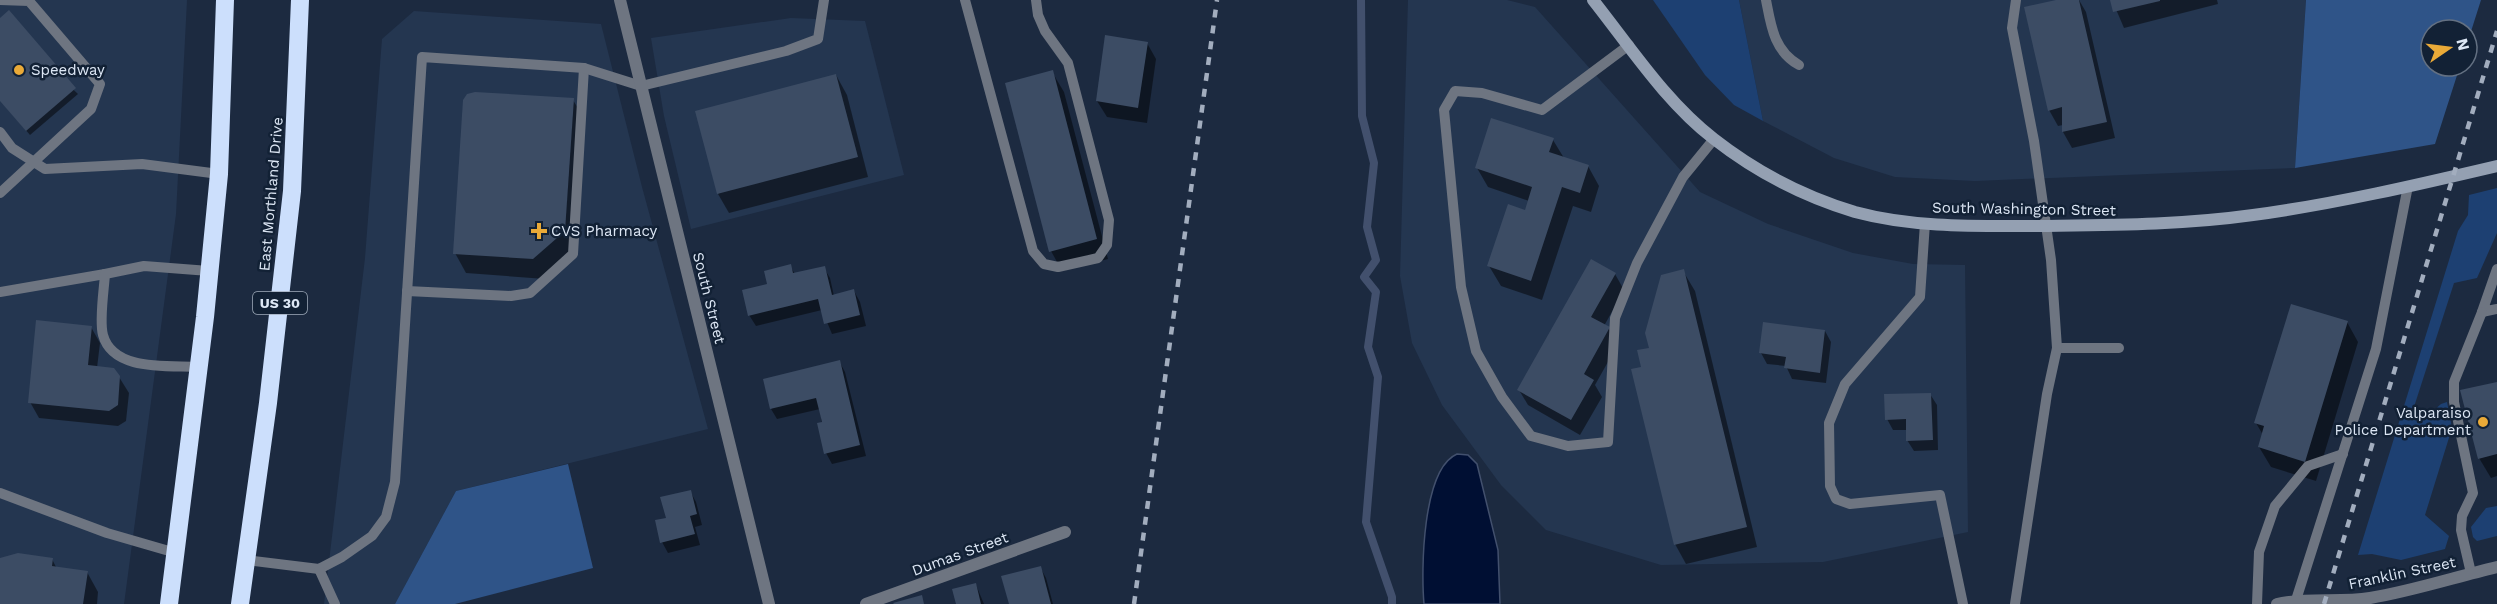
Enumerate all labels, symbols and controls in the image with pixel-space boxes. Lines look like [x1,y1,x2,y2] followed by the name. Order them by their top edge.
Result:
[2419,18,2479,78] north arrow
[2452,36,2474,53] text: N
[31,61,105,79] place label: Speedway
[12,63,26,77] marker: Speedway
[255,116,287,272] street label: East Morthland Drive
[1932,198,2117,220] street label: South Washington Street
[551,222,657,240] place label: CVS Pharmacy
[532,224,546,238] marker: CVS Pharmacy
[689,250,729,346] street label: South Street
[253,292,307,314] road number: US 30
[2334,404,2472,439] place label: Valparaiso Police Department
[2476,415,2490,429] marker: Valparaiso Police Department
[909,528,1011,580] street label: Dumas Street
[2347,553,2458,593] street label: Franklin Street

